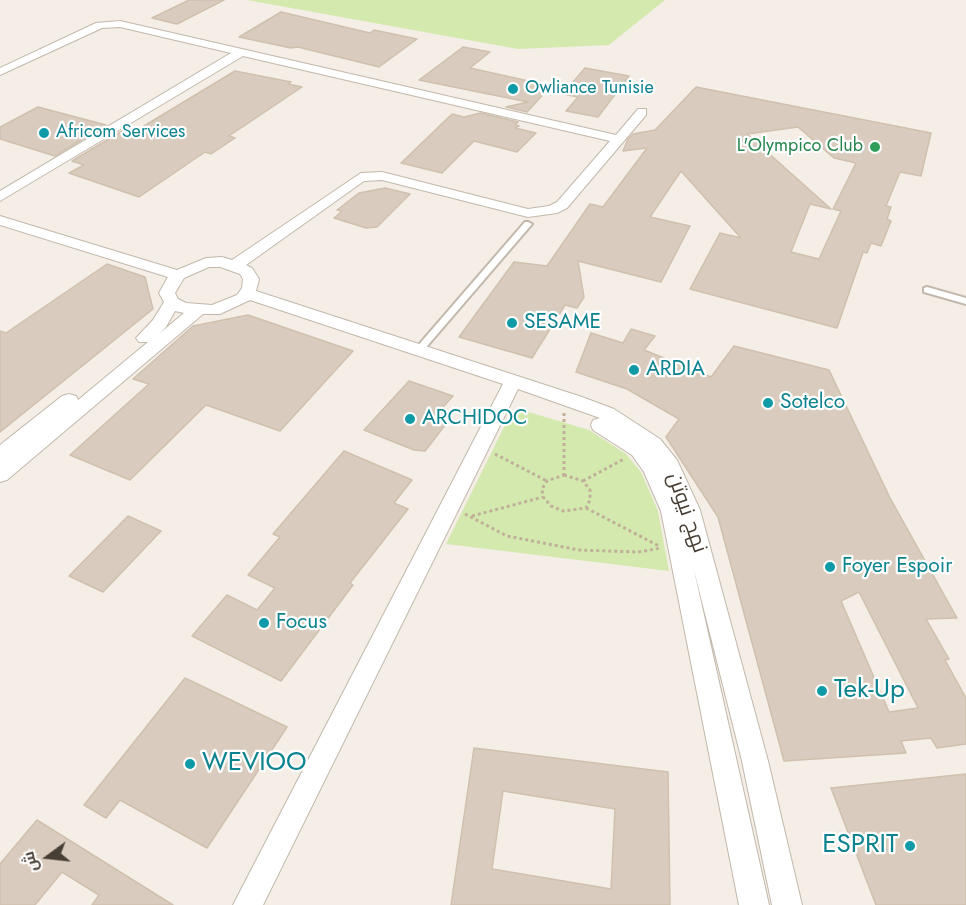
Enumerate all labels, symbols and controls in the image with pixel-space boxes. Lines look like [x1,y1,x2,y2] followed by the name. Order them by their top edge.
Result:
[525,78,654,100] place label: Owliance Tunisie
[506,82,520,96] marker: Owliance Tunisie
[56,122,185,144] place label: Africom Services
[37,126,51,140] marker: Africom Services
[737,136,863,158] place label: L'Olympico Club
[868,140,882,154] marker: L'Olympico Club
[524,310,601,336] place label: SESAME
[505,316,519,330] marker: SESAME
[646,357,705,383] place label: ARDIA
[627,363,641,377] marker: ARDIA
[780,390,845,416] place label: Sotelco
[761,396,775,410] marker: Sotelco
[422,406,527,432] place label: ARCHIDOC
[403,412,417,426] marker: ARCHIDOC
[661,470,711,556] street label: نهج نيوتن
[842,554,952,580] place label: Foyer Espoir
[823,560,837,574] marker: Foyer Espoir
[276,610,327,636] place label: Focus
[257,616,271,630] marker: Focus
[834,675,905,707] place label: Tek-Up
[815,684,829,698] marker: Tek-Up
[202,748,307,780] place label: WEVIOO
[183,757,197,771] marker: WEVIOO
[18,827,78,887] north arrow
[822,830,898,862] place label: ESPRIT
[903,839,917,853] marker: ESPRIT
[16,849,44,875] text: ش

